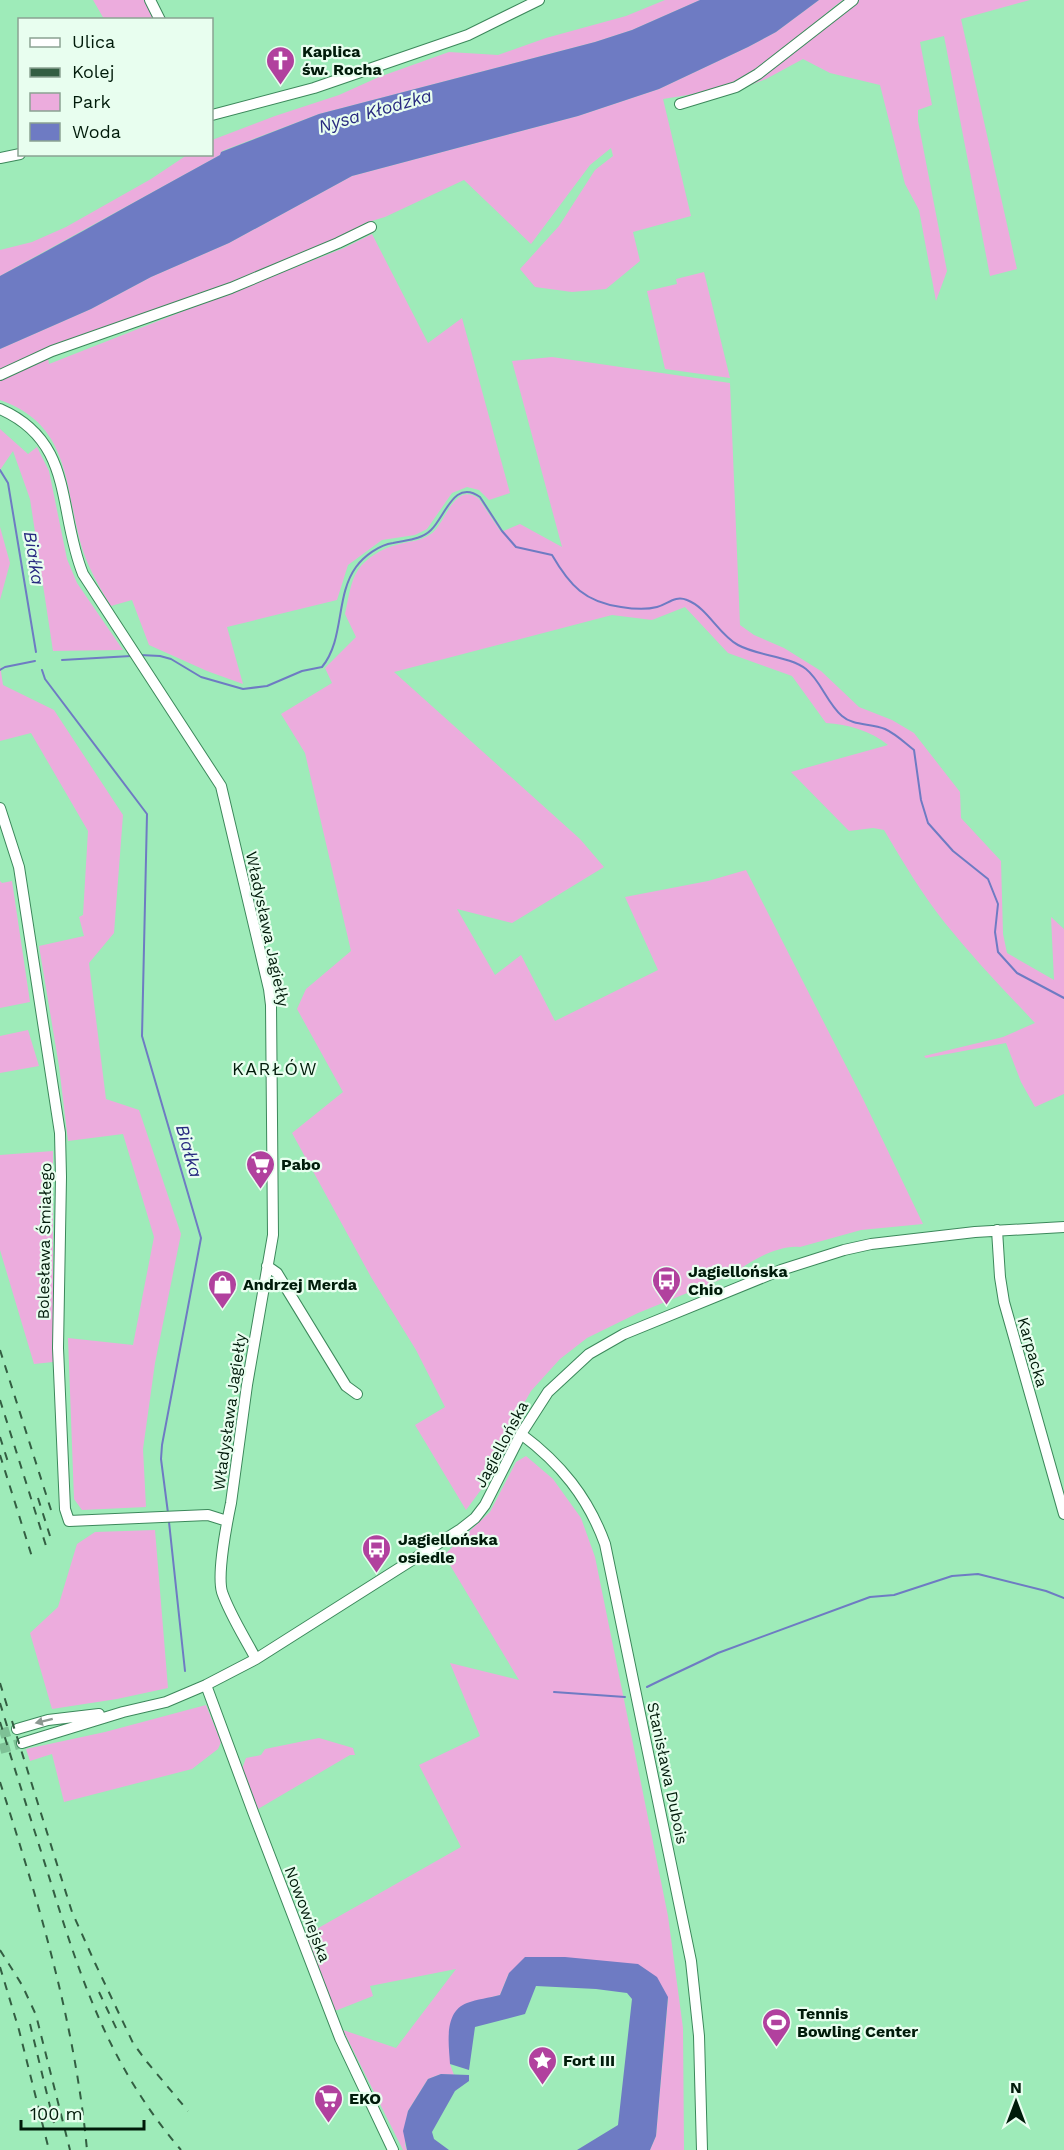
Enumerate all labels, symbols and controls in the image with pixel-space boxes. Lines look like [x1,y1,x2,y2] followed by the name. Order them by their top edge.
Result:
[18,18,213,156] legend
[72,31,115,52] text: Ulica
[302,42,383,79] place label: Kaplica św. Rocha
[265,44,297,86] church icon: Kaplica św. Rocha
[72,61,115,82] text: Kolej
[316,84,434,137] water label: Nysa Kłodzka
[72,91,111,112] text: Park
[72,121,121,142] text: Woda
[20,530,49,586] water label: Białka
[242,850,293,1009] street label: Władysława Jagiełły
[232,1058,318,1079] district label: KARŁÓW
[172,1122,207,1180] water label: Białka
[244,1148,276,1190] supermarket icon: Pabo
[281,1155,321,1174] place label: Pabo
[34,1162,55,1320] street label: Bolesława Śmiałego
[688,1262,788,1299] place label: Jagiellońska Chio
[651,1264,683,1306] bus stop icon: Jagiellońska Chio
[206,1268,238,1310] shop icon: Andrzej Merda
[243,1275,358,1294] place label: Andrzej Merda
[1013,1315,1052,1389] street label: Karpacka
[209,1332,250,1492] street label: Władysława Jagiełły
[471,1398,532,1491] street label: Jagiellońska
[398,1530,498,1567] place label: Jagiellońska osiedle
[361,1532,393,1574] bus stop icon: Jagiellońska osiedle
[643,1700,692,1846] street label: Stanisława Dubois
[35,1717,53,1727] one-way arrow
[281,1864,334,1965] street label: Nowowiejska
[797,2004,918,2041] place label: Tennis Bowling Center
[760,2006,792,2048] sports icon: Tennis Bowling Center
[526,2044,558,2086] place icon: Fort III
[563,2051,615,2070] place label: Fort III
[986,2072,1046,2132] north arrow
[1010,2078,1022,2097] text: N
[312,2082,344,2124] supermarket icon: EKO
[349,2089,381,2108] place label: EKO
[21,2093,144,2131] scale bar
[30,2103,83,2124] text: 100 m

